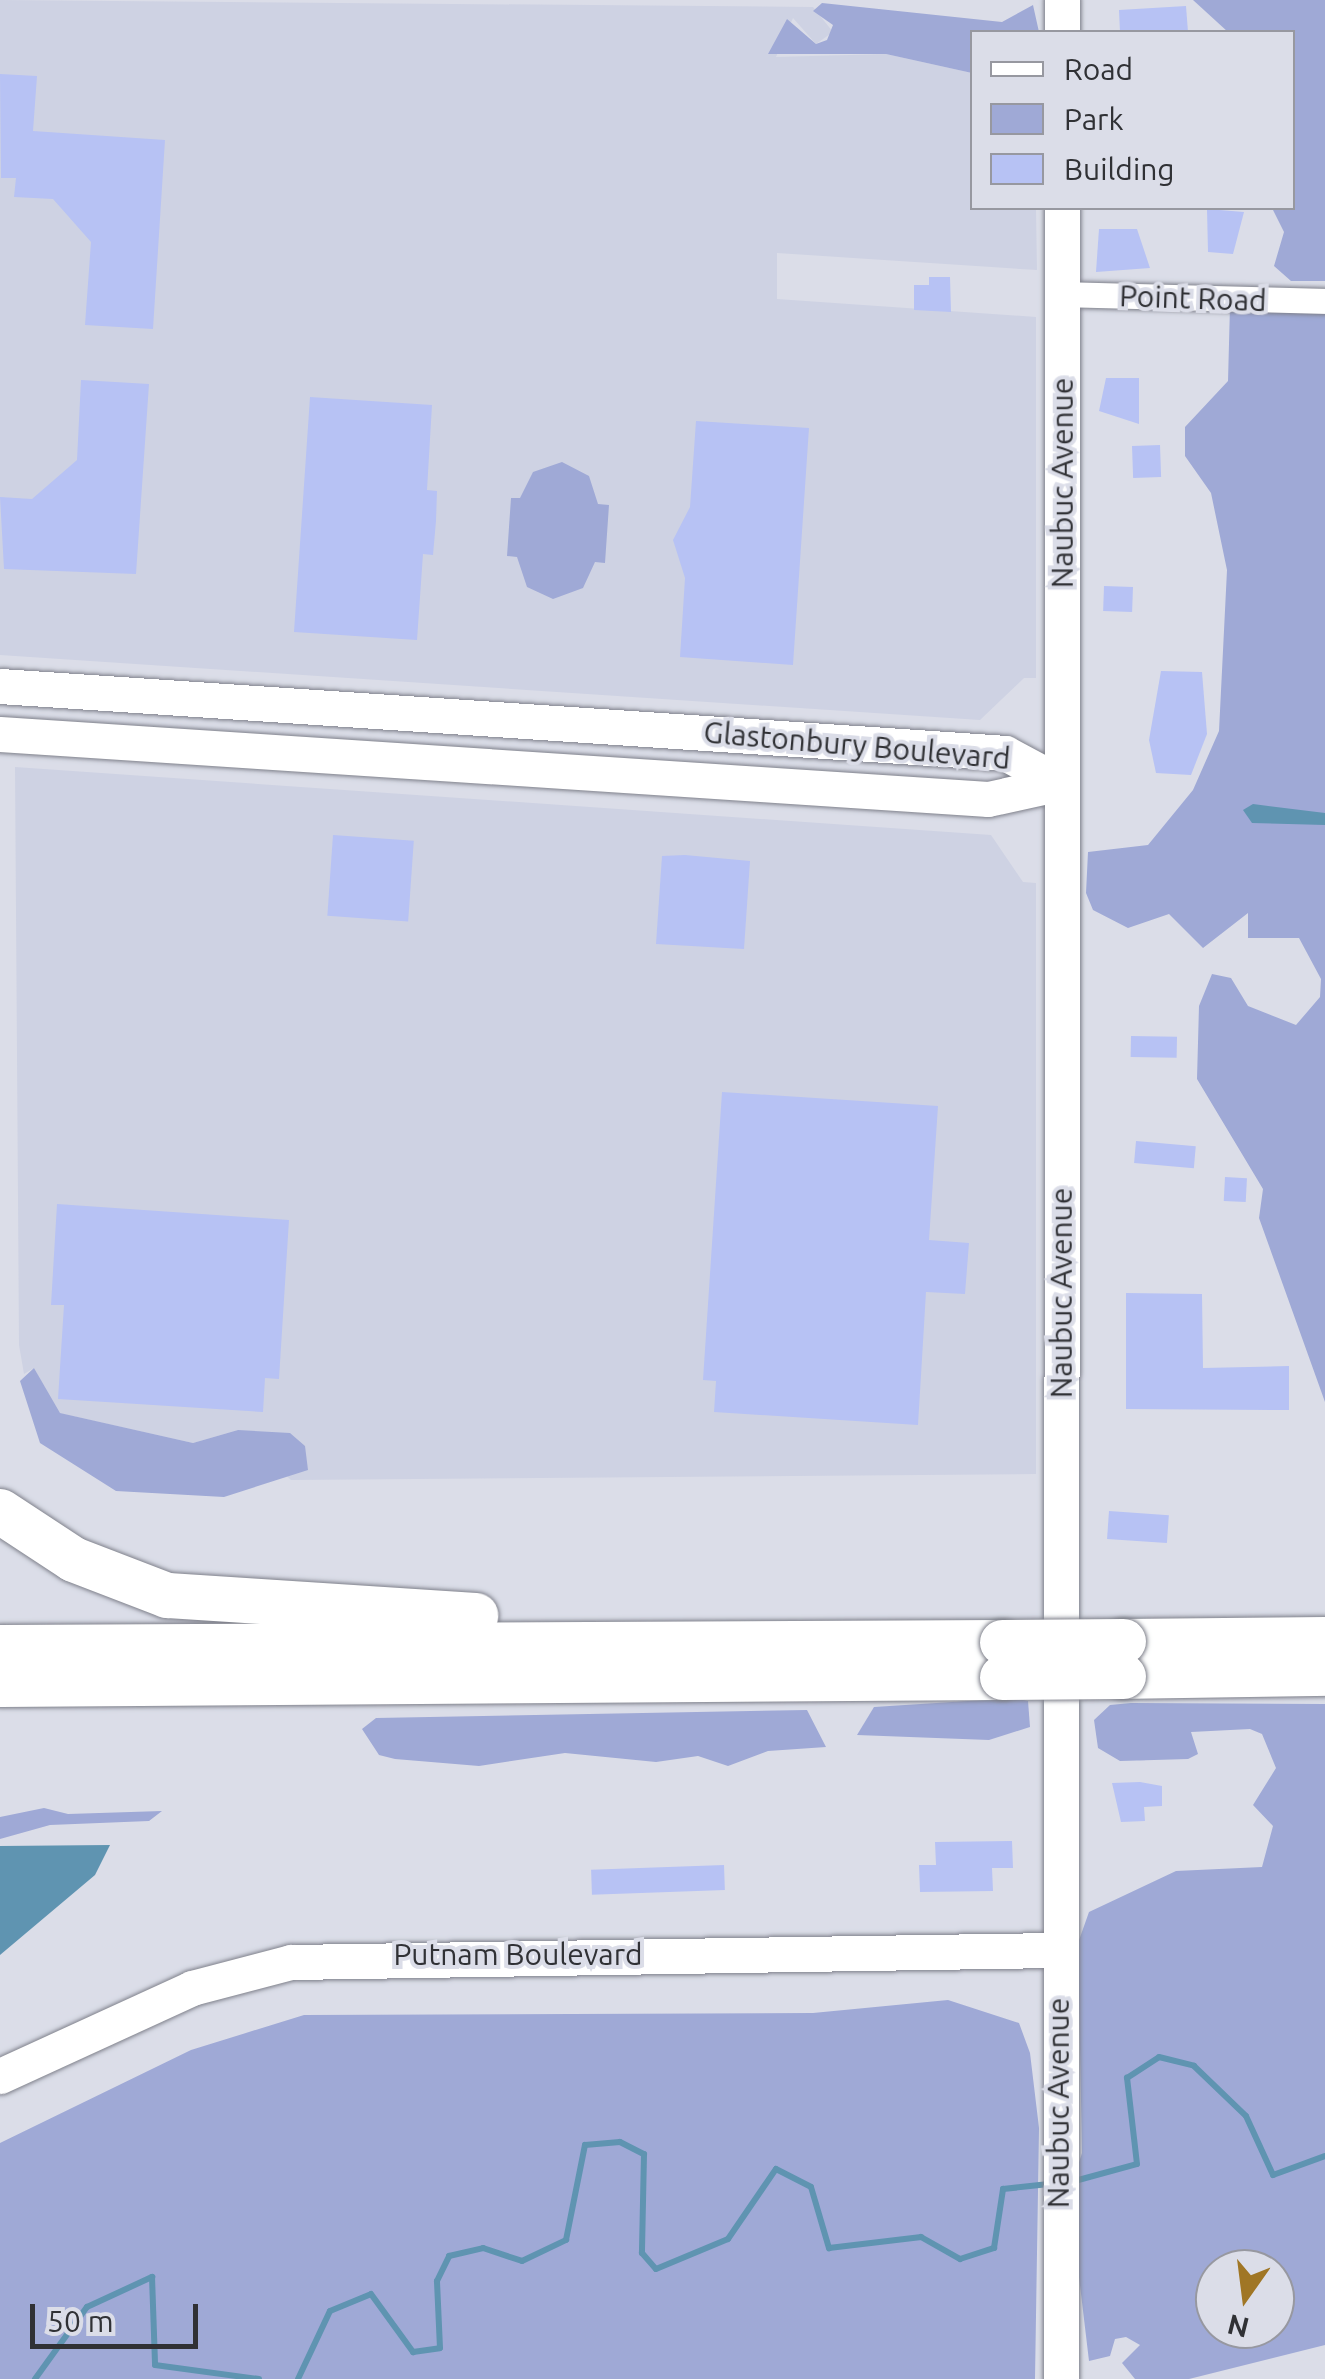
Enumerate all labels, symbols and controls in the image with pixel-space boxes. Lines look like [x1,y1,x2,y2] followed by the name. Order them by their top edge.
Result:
[970,30,1295,210] legend
[1064,52,1133,86] text: Road
[1064,102,1124,136] text: Park
[1064,152,1175,186] text: Building
[1119,277,1267,319] street label: Point Road
[1044,378,1080,588] street label: Naubuc Avenue
[702,714,1012,776] street label: Glastonbury Boulevard
[1043,1188,1079,1398] street label: Naubuc Avenue
[393,1936,643,1972] street label: Putnam Boulevard
[1040,1998,1076,2208] street label: Naubuc Avenue
[1195,2249,1295,2349] north arrow
[35,2284,202,2346] scale bar
[47,2304,114,2338] text: 50 m
[1224,2309,1252,2344] text: N

